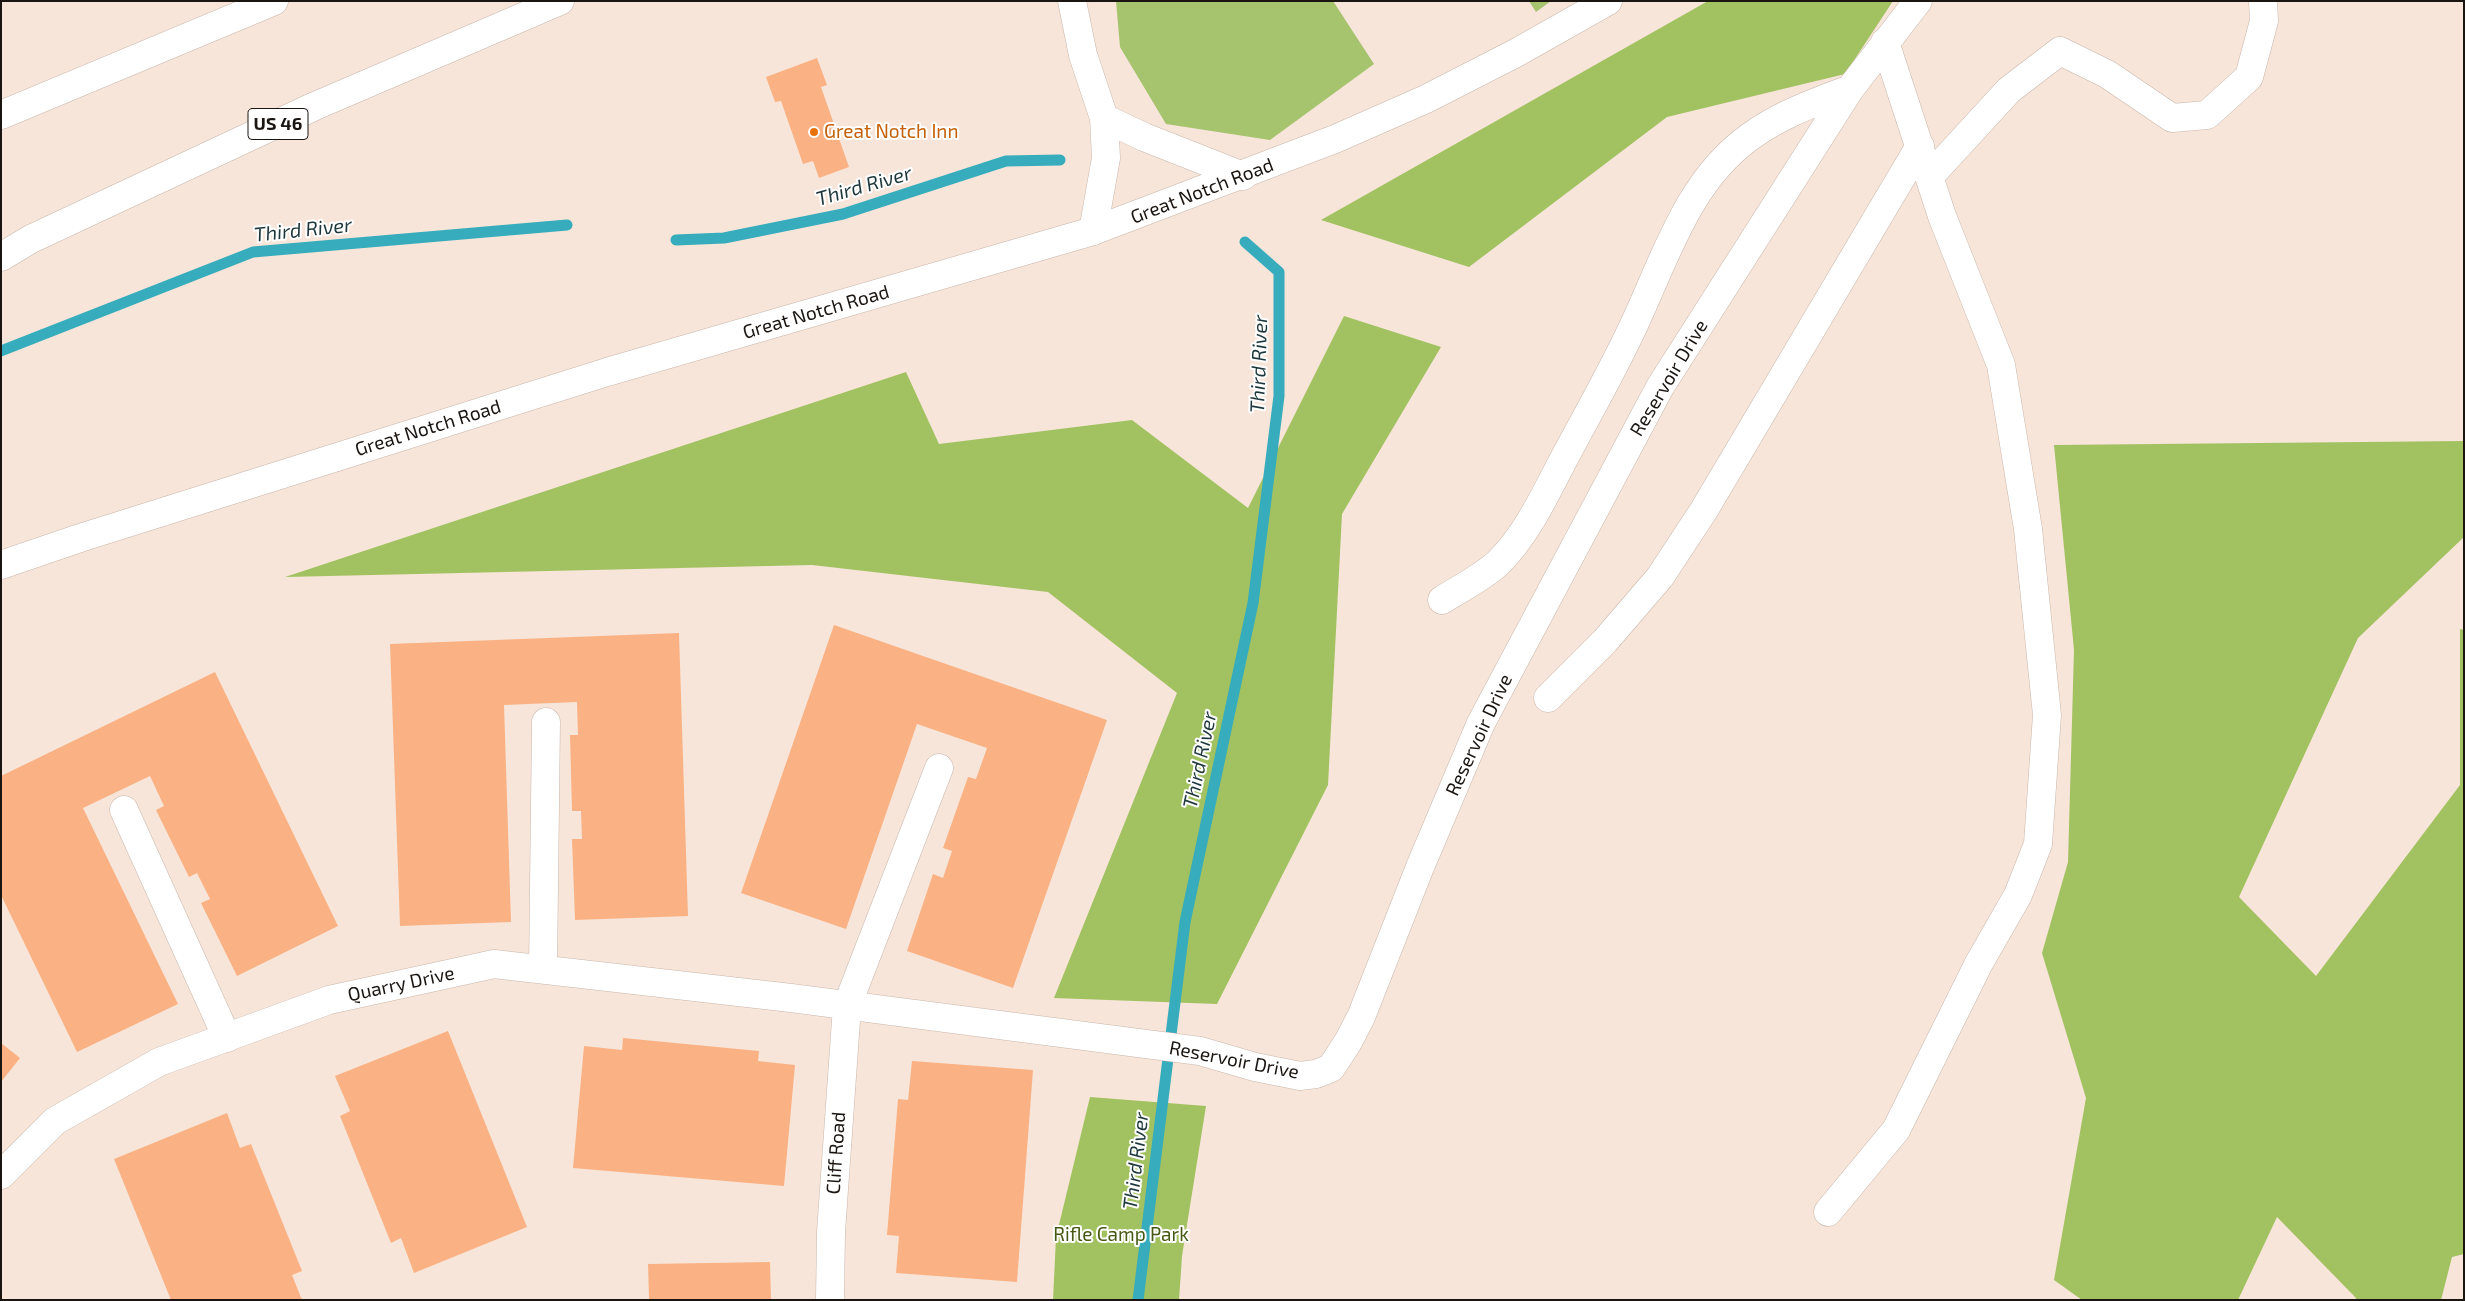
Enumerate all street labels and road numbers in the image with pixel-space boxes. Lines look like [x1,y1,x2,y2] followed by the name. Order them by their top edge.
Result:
[248,108,308,140] road number: US 46
[1127,153,1277,229] street label: Great Notch Road
[740,280,892,344] street label: Great Notch Road
[1625,316,1713,440] street label: Reservoir Drive
[352,395,504,461] street label: Great Notch Road
[1441,670,1517,800] street label: Reservoir Drive
[346,962,456,1006] street label: Quarry Drive
[1167,1036,1301,1084] street label: Reservoir Drive
[822,1111,850,1195] street label: Cliff Road

